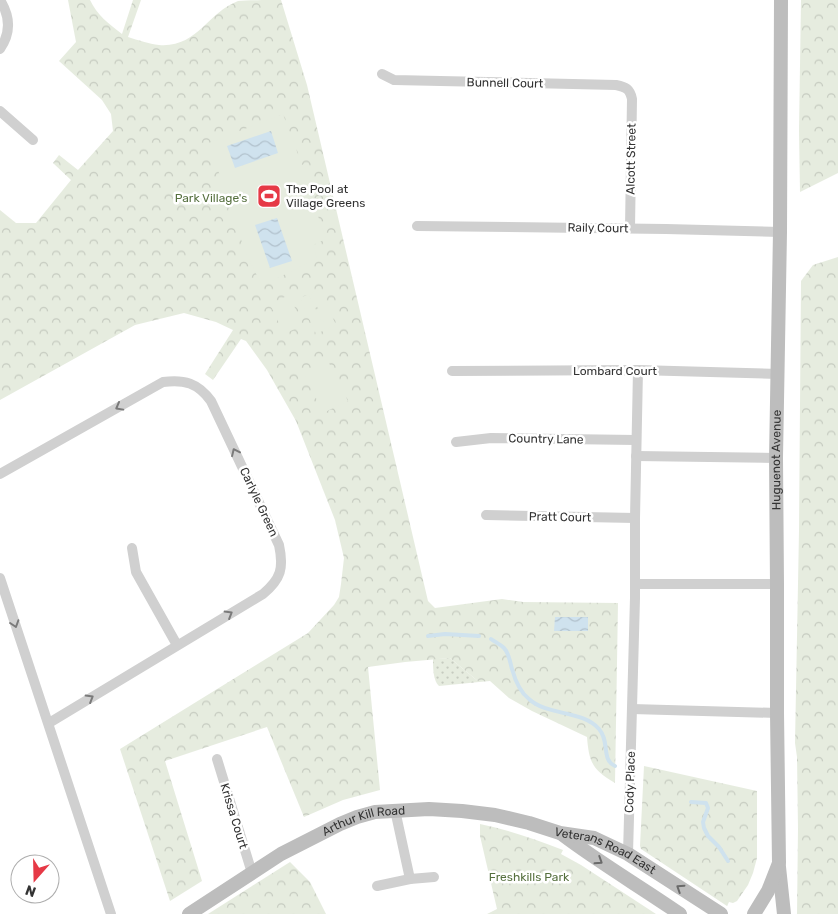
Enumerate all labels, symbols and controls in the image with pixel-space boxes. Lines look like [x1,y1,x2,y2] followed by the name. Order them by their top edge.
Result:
[467,75,544,91] street label: Bunnell Court
[623,123,639,195] street label: Alcott Street
[286,182,365,210] place label: The Pool at Village Greens
[256,183,282,209] sports icon: The Pool at Village Greens
[175,191,247,205] park label: Park Village's
[567,220,629,236] street label: Raily Court
[573,364,657,378] street label: Lombard Court
[116,401,125,411] one-way arrow
[769,409,784,510] street label: Huguenot Avenue
[508,431,584,447] street label: Country Lane
[231,448,242,457] one-way arrow
[237,465,281,539] street label: Carlyle Green
[529,509,592,525] street label: Pratt Court
[224,610,233,620] one-way arrow
[10,619,20,628] one-way arrow
[85,694,94,704] one-way arrow
[622,751,638,813] street label: Cody Place
[217,782,251,851] street label: Krissa Court
[320,803,405,839] street label: Arthur Kill Road
[553,825,659,877] street label: Veterans Road East
[10,854,60,904] north arrow
[594,855,603,864] one-way arrow
[489,870,570,884] park label: Freshkills Park
[23,881,38,900] text: N
[676,884,685,894] one-way arrow

